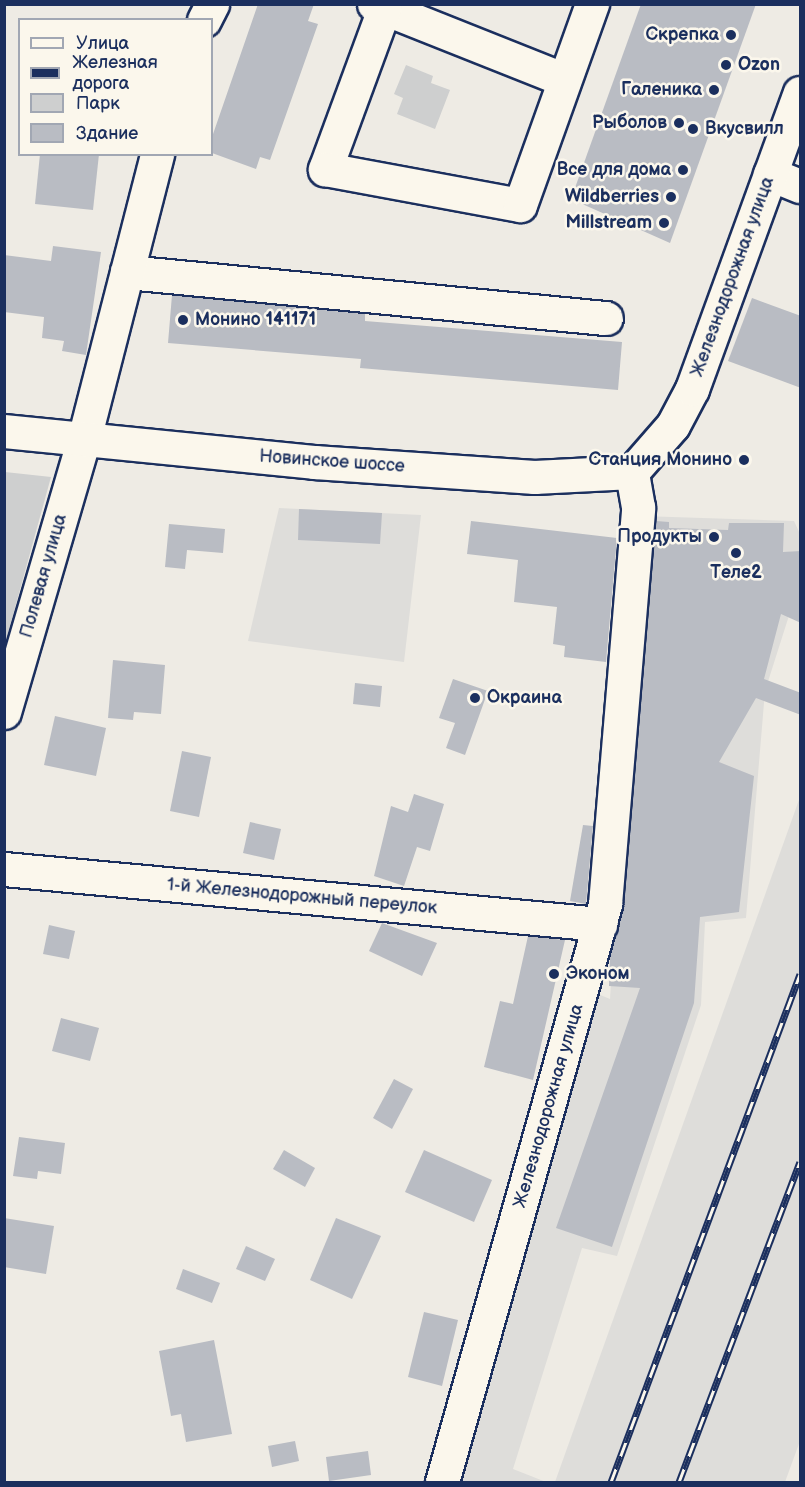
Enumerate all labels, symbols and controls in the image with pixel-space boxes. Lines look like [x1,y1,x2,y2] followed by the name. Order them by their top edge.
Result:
[18,18,213,156] legend
[645,24,719,46] place label: Скрепка
[724,28,738,42] marker: Скрепка
[76,33,129,54] text: Улица
[72,52,158,94] text: Железная дорога
[738,54,780,76] place label: Ozon
[719,58,733,72] marker: Ozon
[621,79,702,101] place label: Галеника
[707,83,721,97] marker: Галеника
[76,93,120,114] text: Парк
[592,112,667,134] place label: Рыболов
[672,116,686,130] marker: Рыболов
[705,118,784,140] place label: Вкусвилл
[686,122,700,136] marker: Вкусвилл
[76,123,138,144] text: Здание
[557,159,671,181] place label: Все для дома
[676,163,690,177] marker: Все для дома
[687,174,779,380] street label: Железнодорожная улица
[565,186,659,208] place label: Wildberries
[664,190,678,204] marker: Wildberries
[565,212,652,234] place label: Millstream
[657,216,671,230] marker: Millstream
[195,309,316,331] place label: Монино 141171
[176,313,190,327] marker: Монино 141171
[259,446,405,478] street label: Новинское шоссе
[588,449,732,471] place label: Станция Монино
[737,453,751,467] marker: Станция Монино
[16,512,72,640] street label: Полевая улица
[617,526,702,548] place label: Продукты
[707,530,721,544] marker: Продукты
[729,546,743,560] marker: Теле2
[710,562,762,584] place label: Теле2
[487,687,562,709] place label: Окраина
[468,691,482,705] marker: Окраина
[166,874,438,920] street label: 1-й Железнодорожный переулок
[566,963,630,985] place label: Эконом
[547,967,561,981] marker: Эконом
[509,1001,589,1211] street label: Железнодорожная улица

